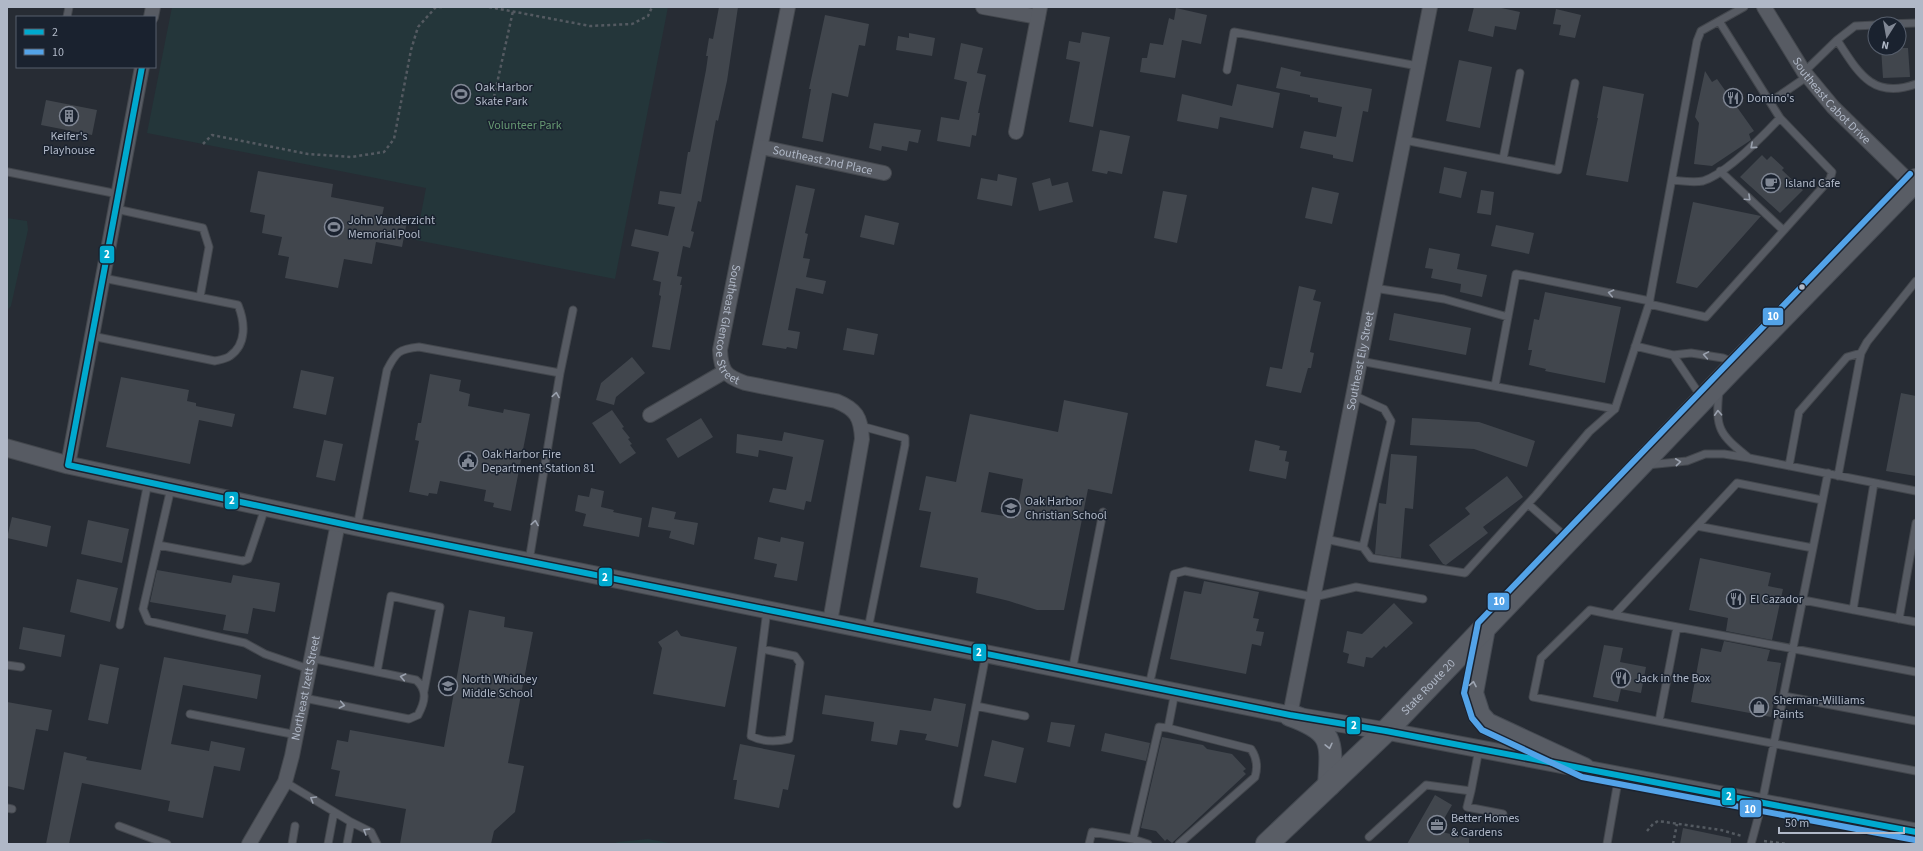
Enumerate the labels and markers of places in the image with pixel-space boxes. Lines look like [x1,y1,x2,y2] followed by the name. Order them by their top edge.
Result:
[475,79,534,110] place label: Oak Harbor Skate Park
[450,83,472,105] sports icon: Oak Harbor Skate Park
[1722,87,1744,109] restaurant icon: Domino's
[1747,90,1794,107] place label: Domino's
[58,105,80,127] building icon: Keifer's Playhouse
[43,128,95,159] place label: Keifer's Playhouse
[1760,172,1782,194] cafe icon: Island Cafe
[1785,175,1840,192] place label: Island Cafe
[348,212,435,243] place label: John Vanderzicht Memorial Pool
[323,216,345,238] sports icon: John Vanderzicht Memorial Pool
[1797,282,1807,292] unlabelled marker
[482,446,595,477] place label: Oak Harbor Fire Department Station 81
[457,450,479,472] public building icon: Oak Harbor Fire Department Station 81
[1025,493,1107,524] place label: Oak Harbor Christian School
[1000,497,1022,519] school or university icon: Oak Harbor Christian School
[1725,588,1747,610] restaurant icon: El Cazador
[1750,591,1804,608] place label: El Cazador
[1610,667,1632,689] restaurant icon: Jack in the Box
[1635,670,1711,687] place label: Jack in the Box
[462,671,538,702] place label: North Whidbey Middle School
[437,675,459,697] school or university icon: North Whidbey Middle School
[1773,692,1865,723] place label: Sherman-Williams Paints
[1748,696,1770,718] shop icon: Sherman-Williams Paints
[1451,810,1519,841] place label: Better Homes & Gardens
[1426,814,1448,836] office icon: Better Homes & Gardens

